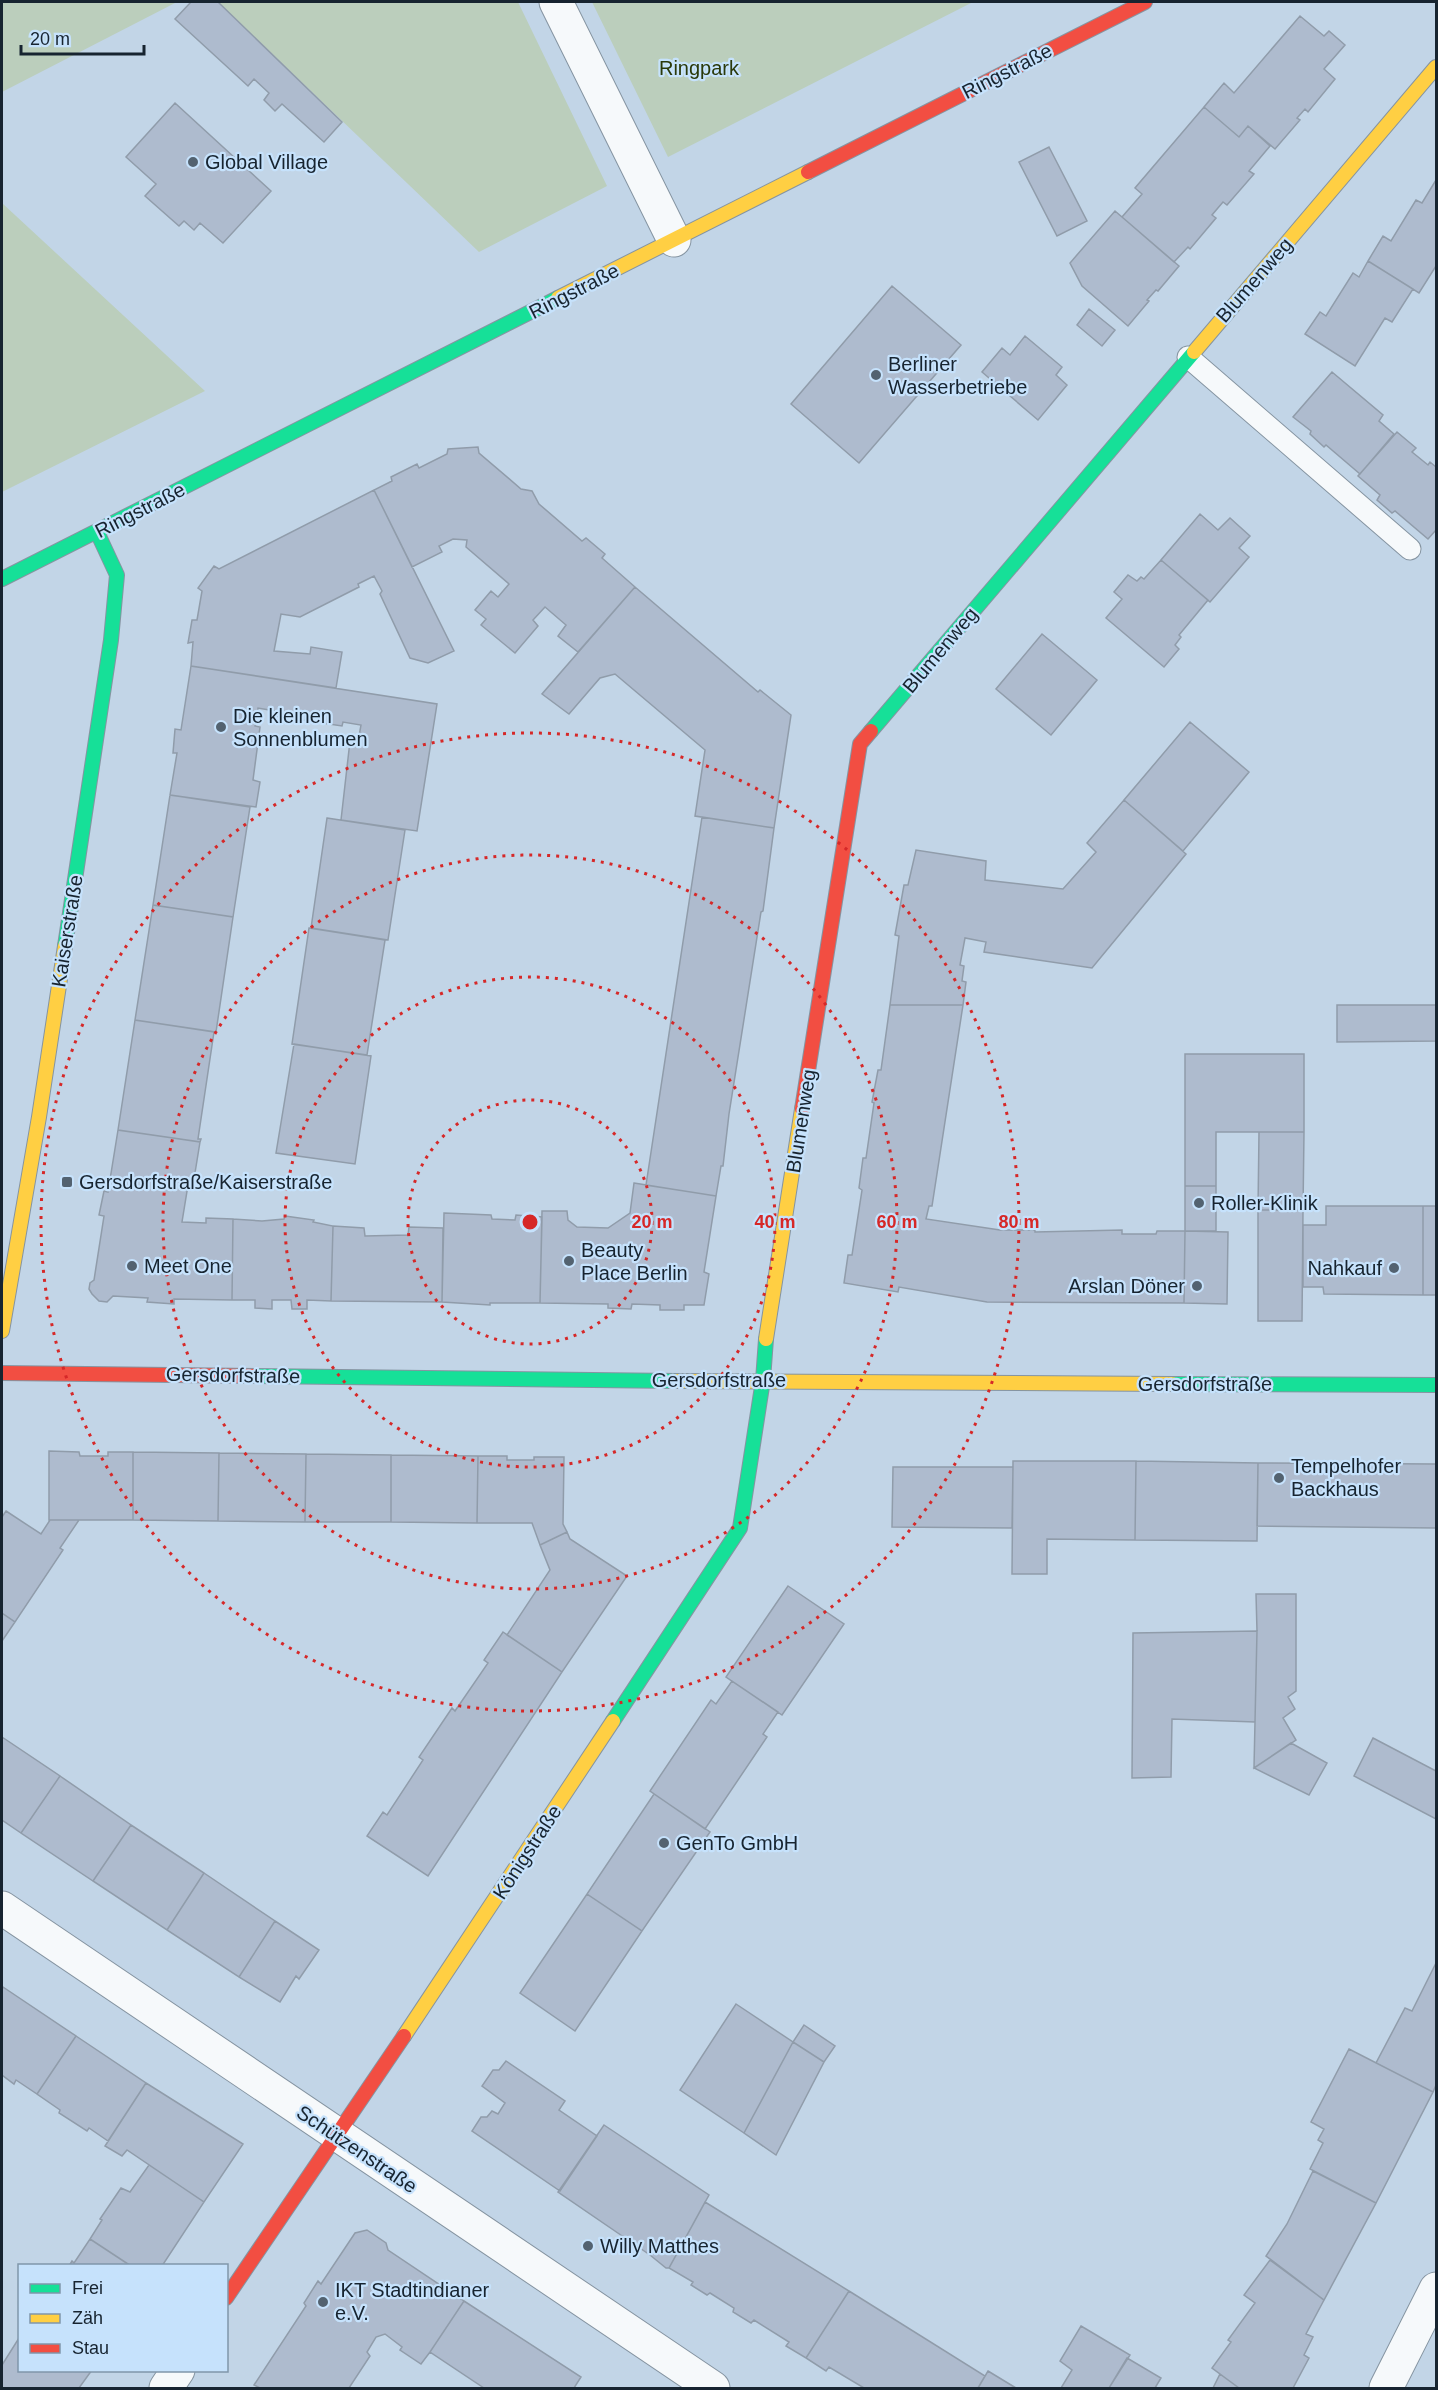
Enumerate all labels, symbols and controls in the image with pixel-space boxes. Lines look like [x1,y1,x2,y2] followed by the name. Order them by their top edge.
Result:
[21,18,144,56] scale bar
[30,29,70,49] text: 20 m
[958,39,1056,103] street label: Ringstraße
[659,57,740,79] park label: Ringpark
[205,151,328,173] place label: Global Village
[186,155,200,169] marker: Global Village
[1211,233,1297,327] street label: Blumenweg
[525,259,623,323] street label: Ringstraße
[888,353,1027,398] place label: Berliner Wasserbetriebe
[869,368,883,382] marker: Berliner Wasserbetriebe
[91,478,189,542] street label: Ringstraße
[898,603,982,697] street label: Blumenweg
[233,705,368,750] place label: Die kleinen Sonnenblumen
[214,720,228,734] marker: Die kleinen Sonnenblumen
[47,873,87,989] street label: Kaiserstraße
[782,1068,820,1174] street label: Blumenweg
[79,1171,332,1193] place label: Gersdorfstraße/Kaiserstraße
[60,1175,74,1189] marker: Gersdorfstraße/Kaiserstraße
[1211,1192,1319,1214] place label: Roller-Klinik
[1192,1196,1206,1210] marker: Roller-Klinik
[520,1212,540,1232] centre of rings
[631,1212,673,1232] text: 20 m
[754,1212,796,1232] text: 40 m
[876,1212,918,1232] text: 60 m
[998,1212,1040,1232] text: 80 m
[581,1239,688,1284] place label: Beauty Place Berlin
[562,1254,576,1268] marker: Beauty Place Berlin
[144,1255,232,1277] place label: Meet One
[1308,1257,1382,1279] place label: Nahkauf
[125,1259,139,1273] marker: Meet One
[1387,1261,1401,1275] marker: Nahkauf
[1068,1275,1185,1297] place label: Arslan Döner
[1190,1279,1204,1293] marker: Arslan Döner
[166,1363,300,1387] street label: Gersdorfstraße
[652,1369,786,1391] street label: Gersdorfstraße
[1138,1373,1272,1395] street label: Gersdorfstraße
[1291,1455,1401,1500] place label: Tempelhofer Backhaus
[1272,1471,1286,1485] marker: Tempelhofer Backhaus
[488,1801,566,1903] street label: Königstraße
[676,1832,798,1854] place label: GenTo GmbH
[657,1836,671,1850] marker: GenTo GmbH
[293,2101,421,2197] street label: Schützenstraße
[600,2235,719,2257] place label: Willy Matthes
[581,2239,595,2253] marker: Willy Matthes
[18,2264,228,2372] legend
[72,2278,103,2298] text: Frei
[335,2279,490,2324] place label: IKT Stadtindianer e.V.
[316,2295,330,2309] marker: IKT Stadtindianer e.V.
[72,2308,103,2328] text: Zäh
[72,2338,109,2358] text: Stau

